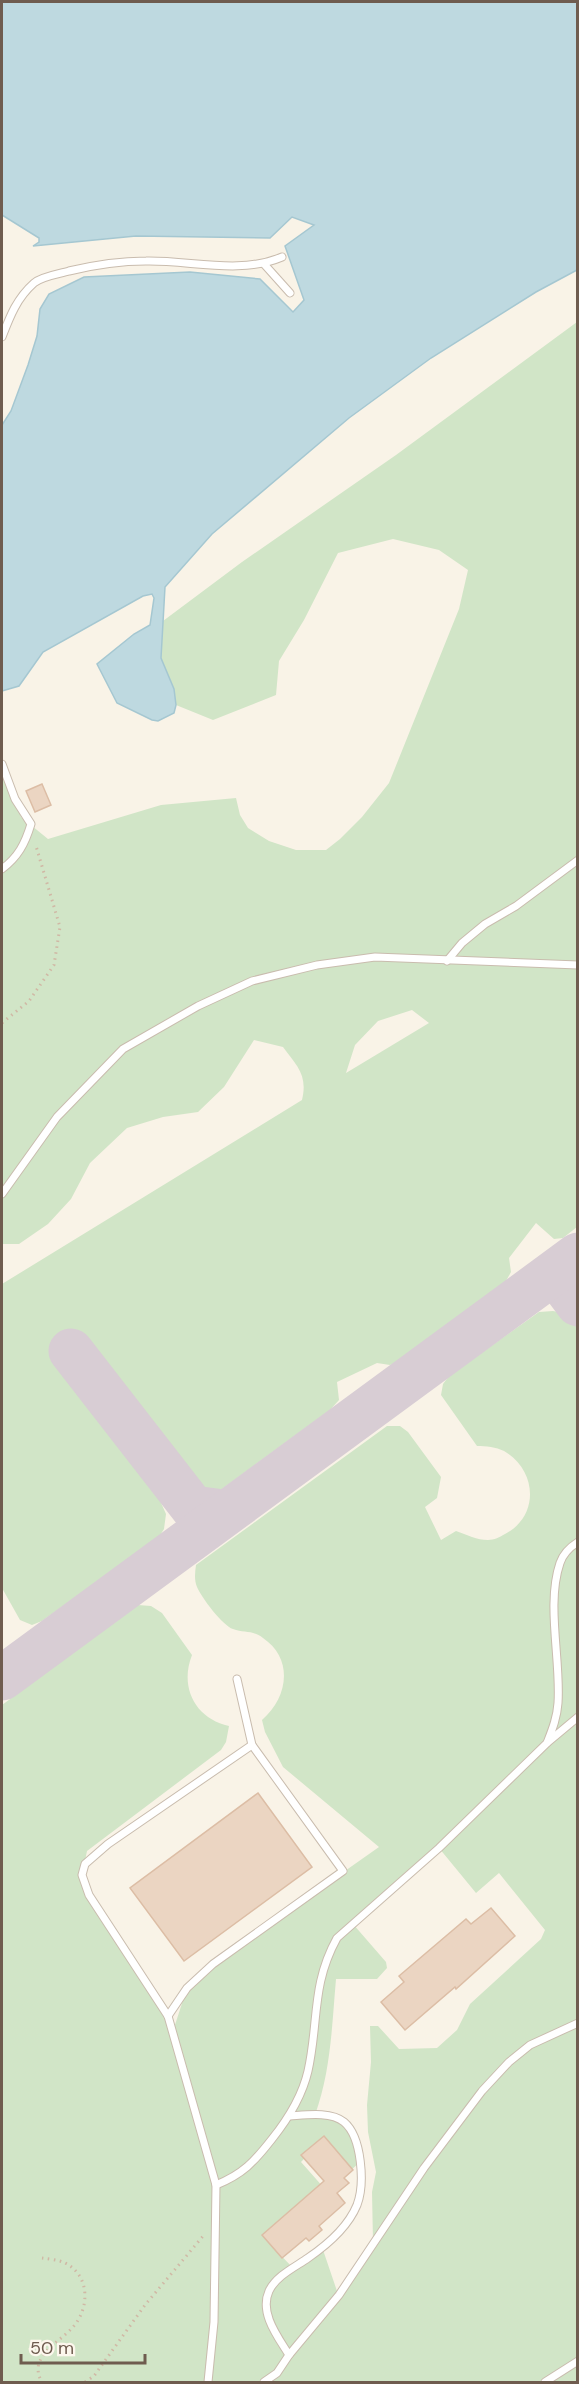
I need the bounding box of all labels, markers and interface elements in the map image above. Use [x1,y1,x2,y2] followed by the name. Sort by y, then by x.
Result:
[21,2327,146,2365] scale bar
[30,2336,74,2360] text: 50 m

